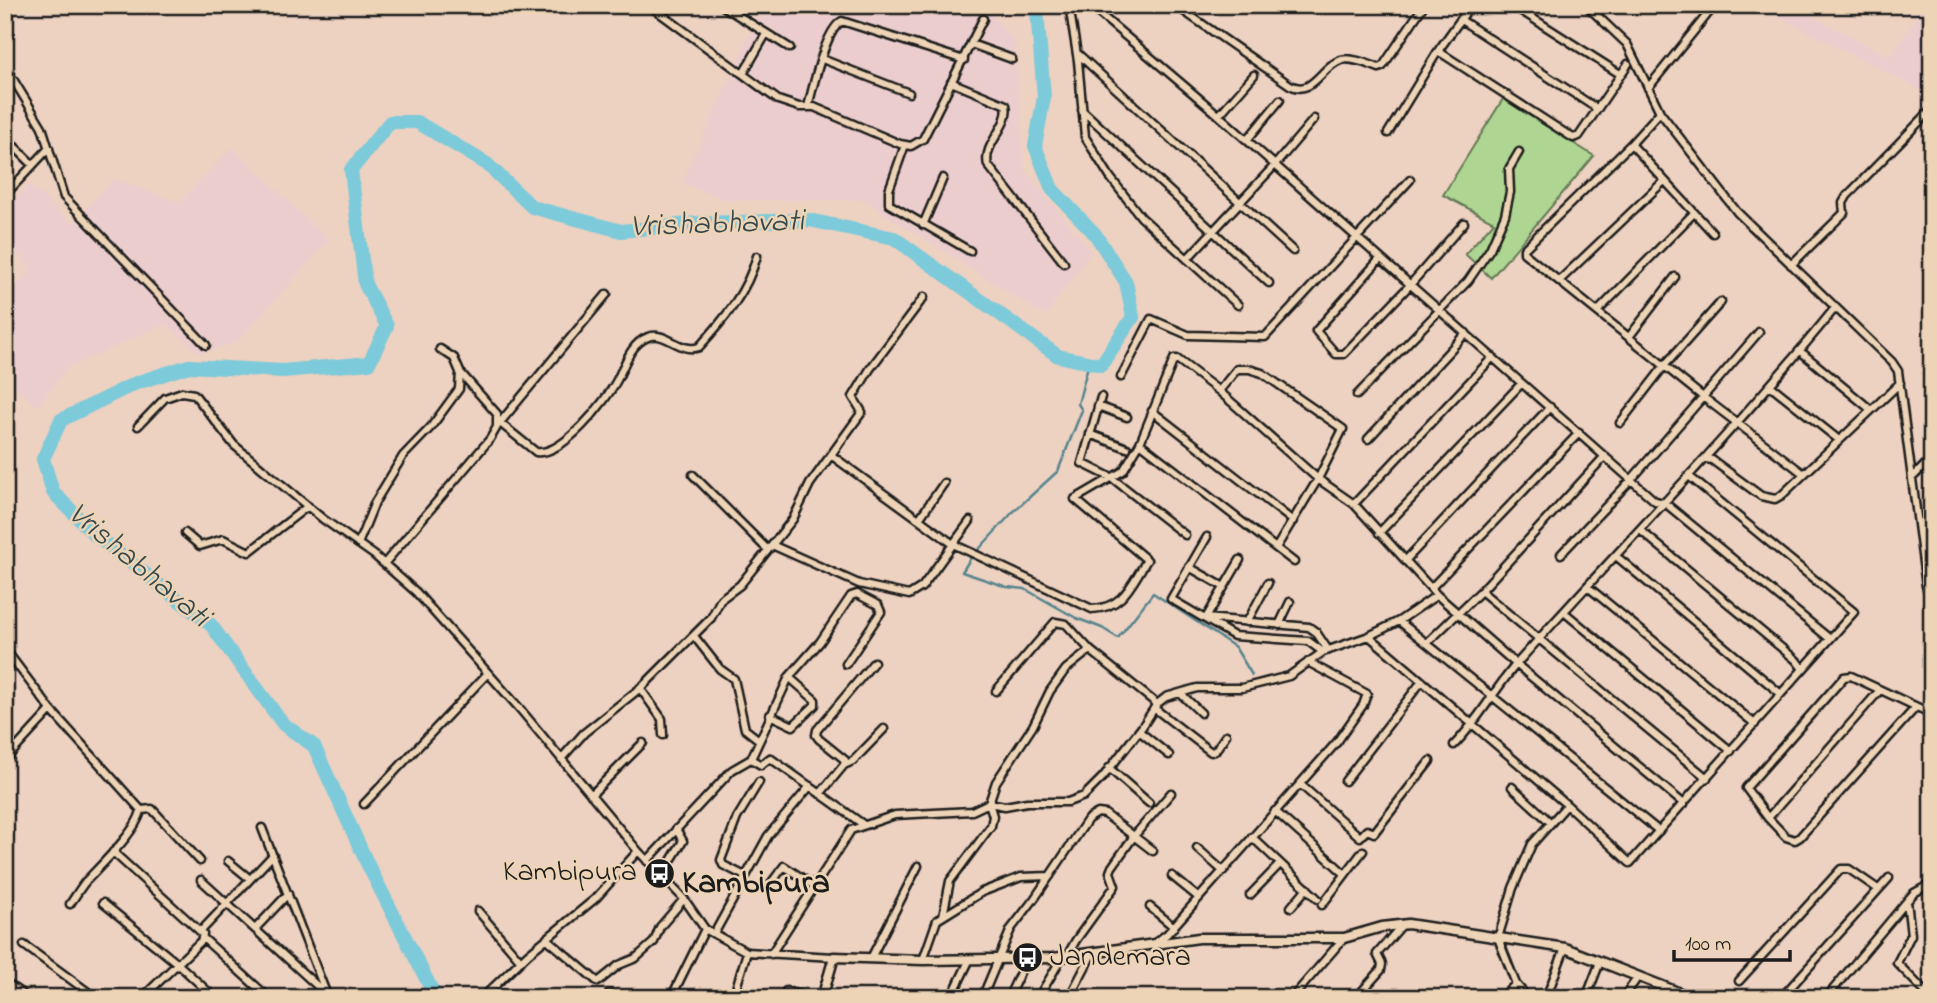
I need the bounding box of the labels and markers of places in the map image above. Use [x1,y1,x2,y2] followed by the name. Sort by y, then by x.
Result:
[503,851,637,895] place label: Kambipura
[643,856,677,890] bus stop icon: Kambipura
[1050,936,1191,980] place label: Jandemara
[1010,941,1044,975] bus stop icon: Jandemara

